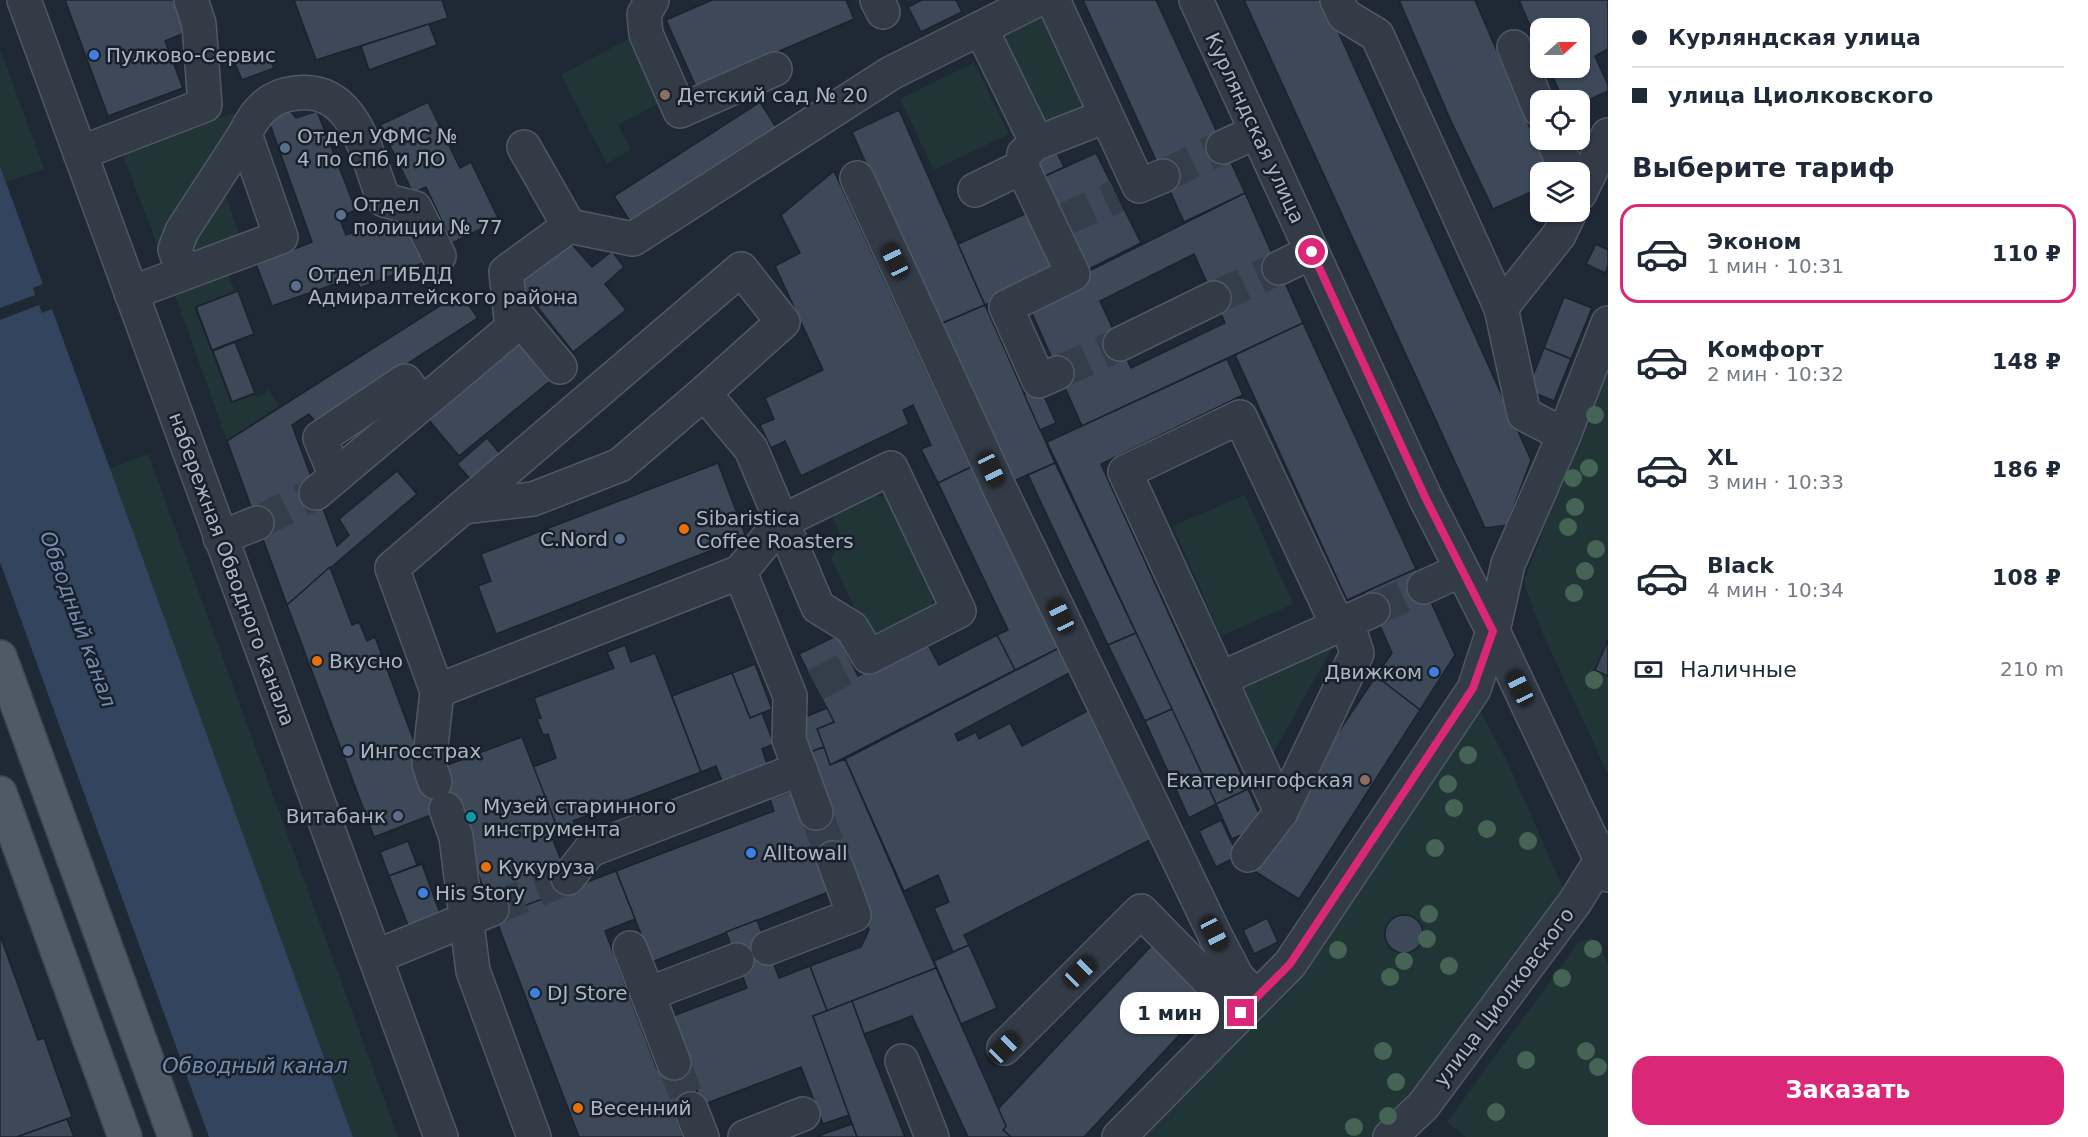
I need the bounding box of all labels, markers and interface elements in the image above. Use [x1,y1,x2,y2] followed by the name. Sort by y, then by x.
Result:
[1530,18,1590,78] north arrow
[1530,18,1590,222] map controls
[1668,25,1921,50] text: Курляндская улица
[1200,29,1310,227] street label: Курляндская улица
[106,43,276,67] place label: Пулково-Сервис
[87,48,101,62] marker: Пулково-Сервис
[677,83,868,107] place label: Детский сад № 20
[1668,83,1933,108] text: улица Циолковского
[658,88,672,102] marker: Детский сад № 20
[1530,90,1590,150] button: locate
[297,124,457,171] place label: Отдел УФМС № 4 по СПб и ЛО
[278,141,292,155] marker: Отдел УФМС № 4 по СПб и ЛО
[1632,152,1895,183] text: Выберите тариф
[1530,162,1590,222] button: layers
[353,192,503,239] place label: Отдел полиции № 77
[334,208,348,222] marker: Отдел полиции № 77
[1635,227,1689,281] icon: car
[1707,229,1802,254] text: Эконом
[1298,238,1325,265] route start
[879,241,911,281] car
[1992,241,2061,266] text: 110 ₽
[1707,254,1844,278] text: 1 мин · 10:31
[308,262,578,309] place label: Отдел ГИБДД Адмиралтейского района
[289,279,303,293] marker: Отдел ГИБДД Адмиралтейского района
[1635,335,1689,389] icon: car
[1707,337,1824,362] text: Комфорт
[1992,349,2061,374] text: 148 ₽
[1707,362,1844,386] text: 2 мин · 10:32
[164,409,300,729] street label: набережная Обводного канала
[1635,443,1689,497] icon: car
[1707,445,1738,470] text: XL
[975,449,1007,489] car
[1992,457,2061,482] text: 186 ₽
[1707,470,1844,494] text: 3 мин · 10:33
[696,506,854,553] place label: Sibaristica Coffee Roasters
[677,522,691,536] marker: Sibaristica Coffee Roasters
[540,527,608,551] place label: C.Nord
[35,528,121,710] water label: Обводный канал
[613,532,627,546] marker: C.Nord
[1635,551,1689,605] icon: car
[1707,553,1774,578] text: Black
[1992,565,2061,590] text: 108 ₽
[1707,578,1844,602] text: 4 мин · 10:34
[1045,596,1077,636] car
[329,649,403,673] place label: Вкусно
[1632,653,1665,686] icon: cash
[310,654,324,668] marker: Вкусно
[1680,657,1797,682] text: Наличные
[2000,657,2064,681] text: 210 m
[1324,660,1422,684] place label: Движком
[1427,665,1441,679] marker: Движком
[1504,668,1536,708] car
[360,739,481,763] place label: Ингосстрах
[341,744,355,758] marker: Ингосстрах
[1166,768,1353,792] place label: Екатерингофская
[1358,773,1372,787] marker: Екатерингофская
[483,794,676,841] place label: Музей старинного инструмента
[286,804,386,828] place label: Витабанк
[391,809,405,823] marker: Витабанк
[464,810,478,824] marker: Музей старинного инструмента
[763,841,848,865] place label: Alltowall
[744,846,758,860] marker: Alltowall
[498,855,595,879] place label: Кукуруза
[479,860,493,874] marker: Кукуруза
[435,881,525,905] place label: His Story
[416,886,430,900] marker: His Story
[1429,903,1579,1091] street label: улица Циолковского
[1198,913,1230,953] car
[1061,953,1099,991] car
[547,981,628,1005] place label: DJ Store
[528,986,542,1000] marker: DJ Store
[1121,992,1220,1034] callout: 1 мин
[1227,999,1254,1026] route end
[1137,1001,1202,1025] text: 1 мин
[985,1029,1023,1067] car
[162,1054,348,1078] water label: Обводный канал
[1632,1056,2064,1125] button: Заказать
[590,1096,691,1120] place label: Весенний
[571,1101,585,1115] marker: Весенний

